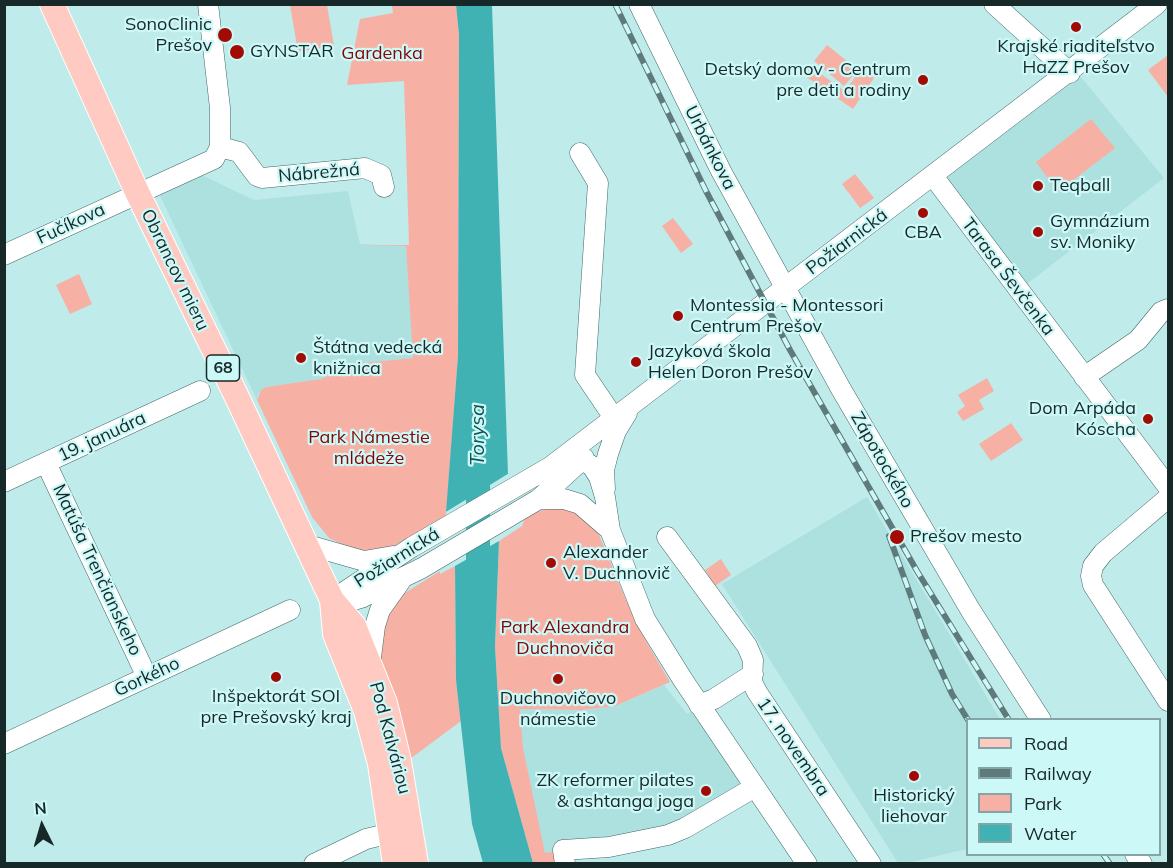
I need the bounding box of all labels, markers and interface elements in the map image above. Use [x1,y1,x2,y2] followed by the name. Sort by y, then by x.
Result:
[125,14,212,57] place label: SonoClinic Prešov
[1069,20,1083,34] marker: Krajské riaditeľstvo HaZZ Prešov
[216,26,234,44] marker: SonoClinic Prešov
[997,36,1155,78] place label: Krajské riaditeľstvo HaZZ Prešov
[250,41,334,63] place label: GYNSTAR
[228,43,246,61] marker: GYNSTAR
[341,43,423,65] park label: Gardenka
[705,59,911,101] place label: Detský domov - Centrum pre deti a rodiny
[916,73,930,87] marker: Detský domov - Centrum pre deti a rodiny
[680,102,740,194] street label: Urbánkova
[277,159,361,187] street label: Nábrežná
[1050,175,1110,197] place label: Teqball
[1031,179,1045,193] marker: Teqball
[33,199,109,249] street label: Fučíkova
[802,204,892,280] street label: Požiarnická
[136,206,214,334] street label: Obrancov mieru
[916,206,930,220] marker: CBA
[1050,211,1150,254] place label: Gymnázium sv. Moniky
[957,214,1059,340] street label: Tarasa Ševčenka
[904,222,942,244] place label: CBA
[1031,225,1045,239] marker: Gymnázium sv. Moniky
[690,295,884,338] place label: Montessia - Montessori Centrum Prešov
[671,309,685,323] marker: Montessia - Montessori Centrum Prešov
[313,337,442,380] place label: Štátna vedecká knižnica
[648,341,813,384] place label: Jazyková škola Helen Doron Prešov
[294,351,308,365] marker: Štátna vedecká knižnica
[206,355,240,381] road number: 68
[629,355,643,369] marker: Jazyková škola Helen Doron Prešov
[1029,398,1136,440] place label: Dom Arpáda Kóscha
[466,404,490,466] water label: Torysa
[55,407,149,467] street label: 19. januára
[846,408,918,512] street label: Zápotockého
[1141,412,1155,426] marker: Dom Arpáda Kóscha
[308,427,430,470] park label: Park Námestie mládeže
[48,481,146,659] street label: Matúša Trenčianskeho
[350,523,444,593] street label: Požiarnická
[910,526,1022,548] place label: Prešov mesto
[888,528,906,546] marker: Prešov mesto
[563,542,670,584] place label: Alexander V. Duchnovič
[544,556,558,570] marker: Alexander V. Duchnovič
[501,617,629,660] park label: Park Alexandra Duchnoviča
[111,652,183,702] street label: Gorkého
[269,670,283,684] marker: Inšpektorát SOI pre Prešovský kraj
[551,672,565,686] marker: Duchnovičovo námestie
[365,679,415,797] street label: Pod Kalváriou
[201,686,351,728] place label: Inšpektorát SOI pre Prešovský kraj
[500,688,616,730] place label: Duchnovičovo námestie
[752,694,834,800] street label: 17. novembra
[966,718,1161,856] legend
[1024,732,1068,755] text: Road
[1024,762,1092,785] text: Railway
[907,769,921,783] marker: Historický liehovar
[536,770,694,812] place label: ZK reformer pilates & ashtanga joga
[699,784,713,798] marker: ZK reformer pilates & ashtanga joga
[873,785,955,828] place label: Historický liehovar
[1024,792,1062,815] text: Park
[12,796,72,856] north arrow
[34,798,47,819] text: N
[1024,822,1076,845] text: Water

